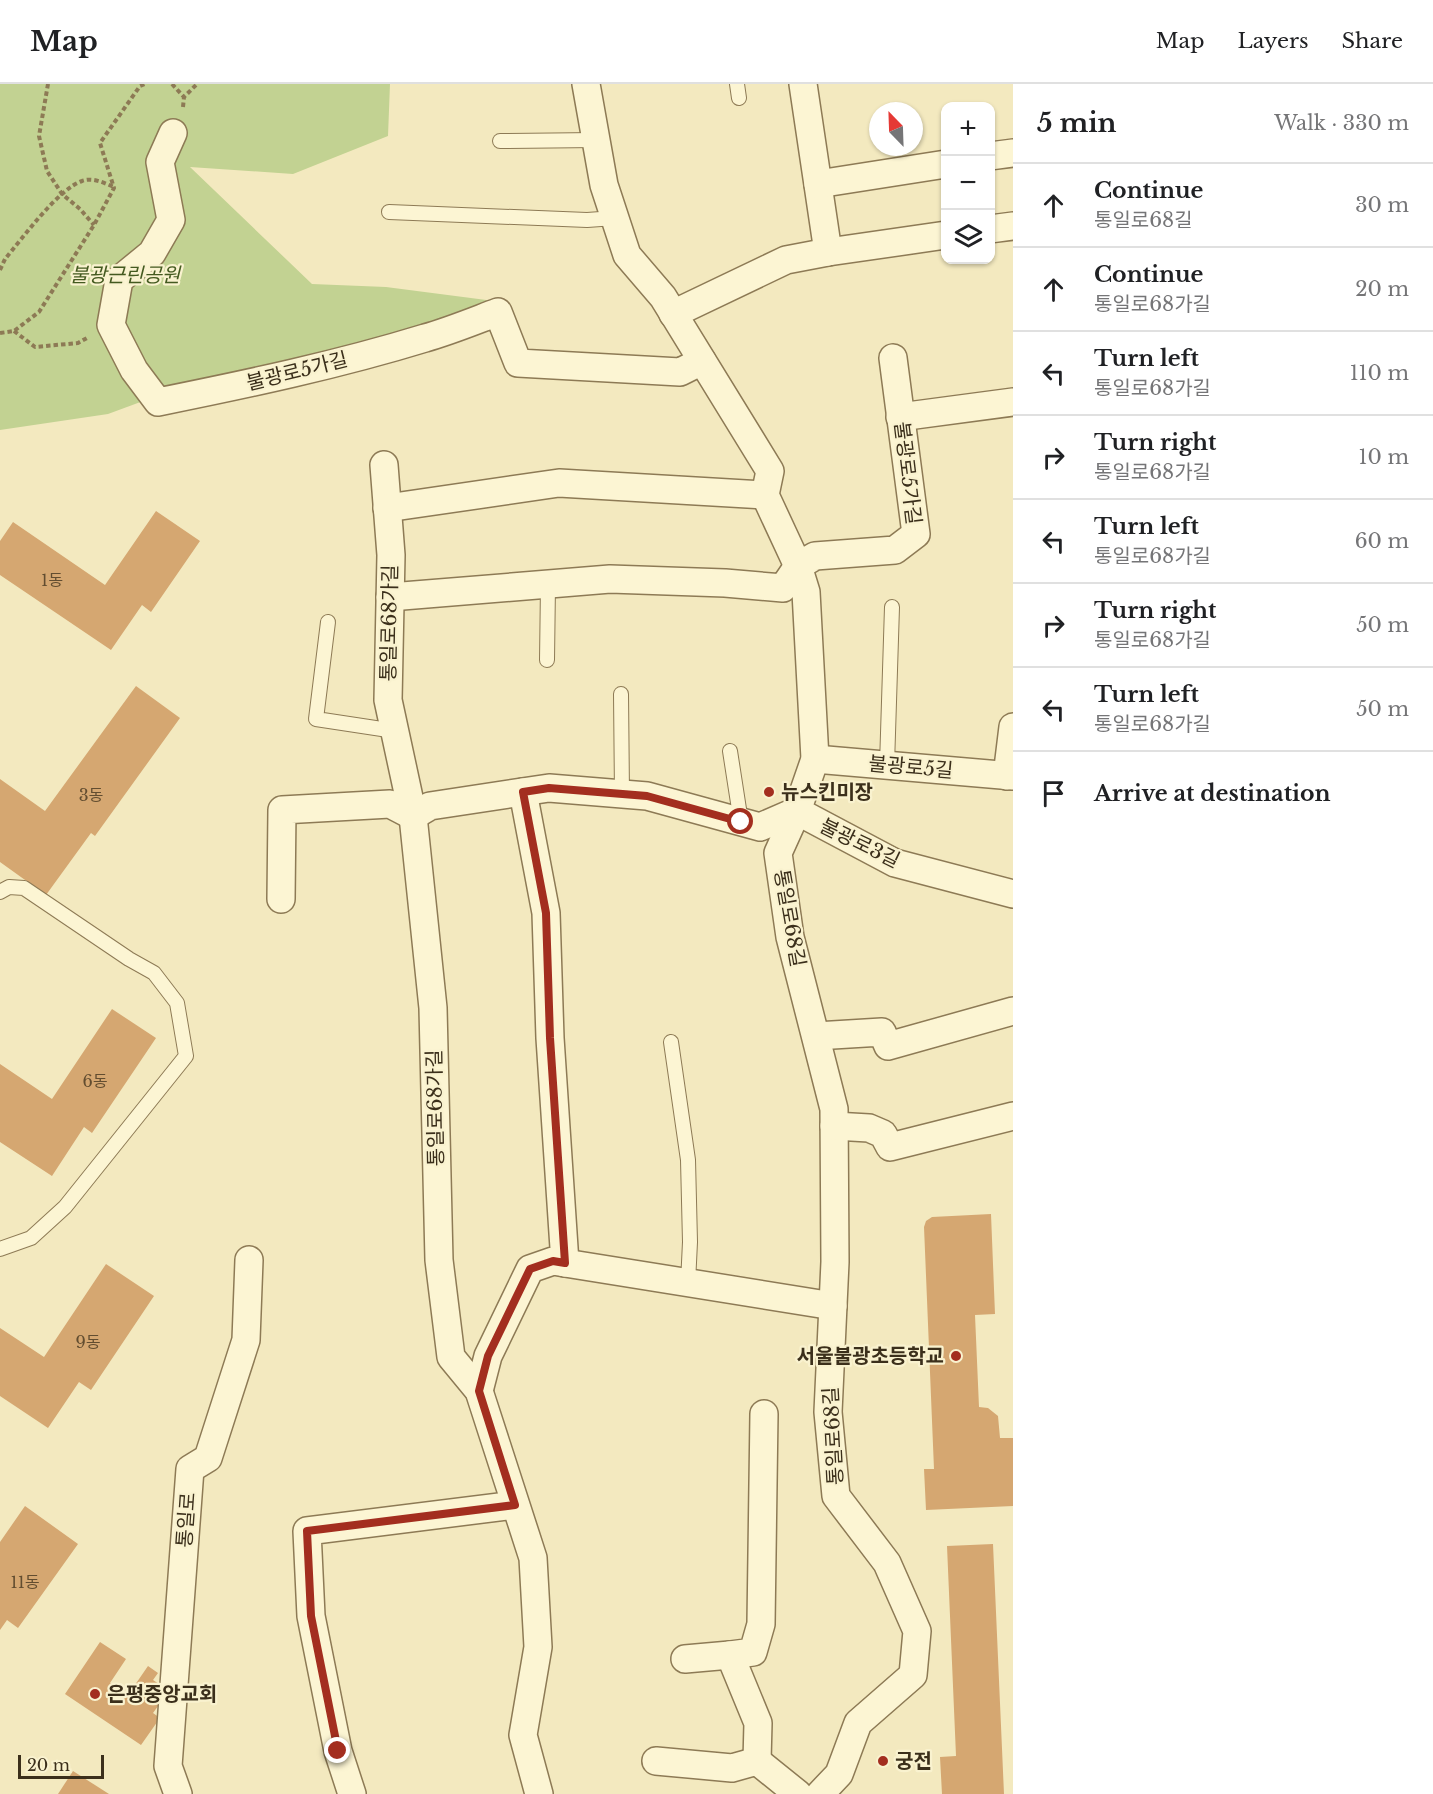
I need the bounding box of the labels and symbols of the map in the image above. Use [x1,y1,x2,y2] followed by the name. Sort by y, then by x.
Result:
[869,102,923,156] north arrow
[70,263,182,287] park label: 불광근린공원
[244,347,350,395] street label: 불광로5가길
[890,420,926,526] street label: 불광로5가길
[376,564,402,682] street label: 통일로68가길
[41,570,63,590] house number: 1동
[868,751,954,783] street label: 불광로5길
[781,780,873,804] place label: 뉴스킨미장
[79,785,104,805] house number: 3동
[762,785,776,799] marker: 뉴스킨미장
[727,808,753,834] route start
[816,813,904,873] street label: 불광로3길
[770,867,810,969] street label: 통일로68길
[422,1049,448,1167] street label: 통일로68가길
[82,1071,108,1091] house number: 6동
[75,1332,101,1352] house number: 9동
[797,1344,944,1368] place label: 서울불광초등학교
[949,1349,963,1363] marker: 서울불광초등학교
[818,1386,848,1486] street label: 통일로68길
[172,1492,200,1548] street label: 통일로
[11,1572,40,1592] house number: 11동
[107,1682,217,1706] place label: 은평중앙교회
[88,1687,102,1701] marker: 은평중앙교회
[324,1737,350,1763] route end
[895,1749,932,1773] place label: 궁전
[18,1752,104,1780] scale bar
[876,1754,890,1768] marker: 궁전

